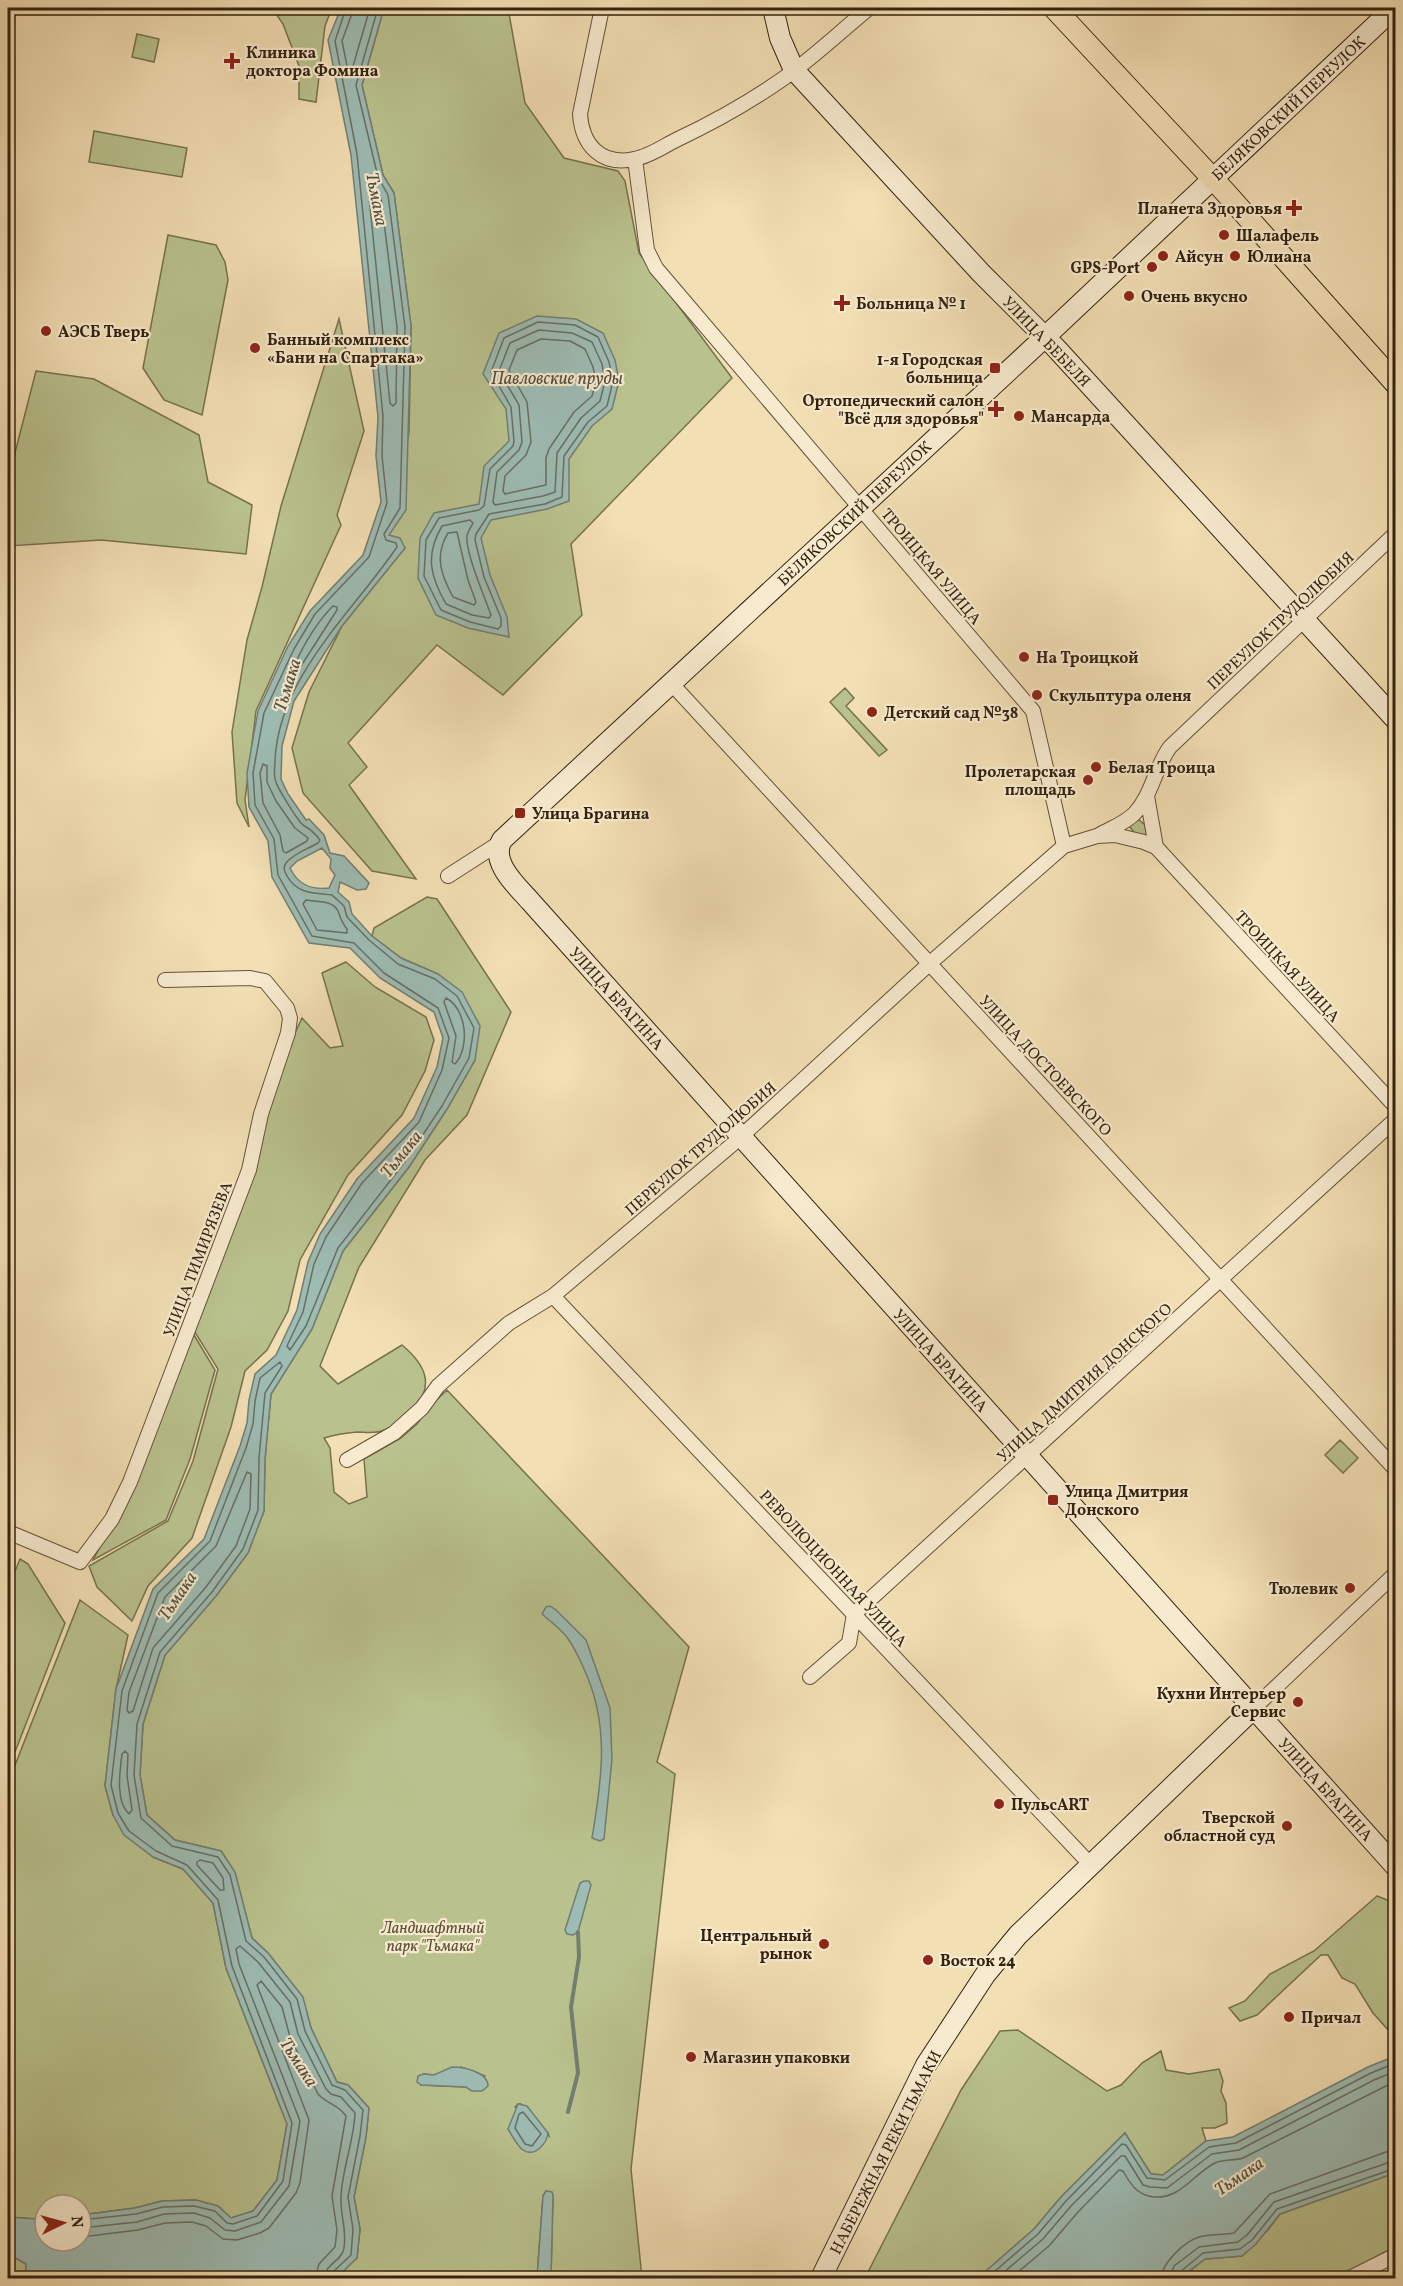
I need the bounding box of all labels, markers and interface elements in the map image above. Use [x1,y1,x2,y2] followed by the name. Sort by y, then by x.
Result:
[1207,32,1371,187] street label: БЕЛЯКОВСКИЙ ПЕРЕУЛОК
[246,43,379,83] place label: Клиника доктора Фомина
[223,52,241,70] marker: Клиника доктора Фомина
[358,170,393,228] water label: Тьмака
[1138,199,1282,221] place label: Планета Здоровья
[1287,201,1301,215] marker: Планета Здоровья
[1236,226,1319,248] place label: Шалафель
[1217,228,1231,242] marker: Шалафель
[1175,247,1223,269] place label: Айсун
[1247,247,1312,269] place label: Юлиана
[1156,249,1170,263] marker: Айсун
[1228,249,1242,263] marker: Юлиана
[1071,258,1140,280] place label: GPS-Port
[1145,260,1159,274] marker: GPS-Port
[1141,287,1248,309] place label: Очень вкусно
[1122,289,1136,303] marker: Очень вкусно
[996,292,1095,393] street label: УЛИЦА БЕБЕЛЯ
[833,294,851,312] marker: Больница № 1
[856,294,966,316] place label: Больница № 1
[58,322,149,344] place label: АЭСБ Тверь
[39,324,53,338] marker: АЭСБ Тверь
[267,330,424,370] place label: Банный комплекс «Бани на Спартака»
[248,341,262,355] marker: Банный комплекс «Бани на Спартака»
[877,350,983,390] place label: 1-я Городская больница
[988,361,1002,375] marker: 1-я Городская больница
[491,367,623,392] water label: Павловские пруды
[802,391,984,431] place label: Ортопедический салон "Всё для здоровья"
[989,402,1003,416] marker: Ортопедический салон "Всё для здоровья"
[1031,407,1111,429] place label: Мансарда
[1012,409,1026,423] marker: Мансарда
[773,437,937,592] street label: БЕЛЯКОВСКИЙ ПЕРЕУЛОК
[875,504,986,630] street label: ТРОИЦКАЯ УЛИЦА
[1203,547,1360,696] street label: ПЕРЕУЛОК ТРУДОЛЮБИЯ
[1036,648,1139,670] place label: На Троицкой
[1017,650,1031,664] marker: На Троицкой
[269,656,308,715] water label: Тьмака
[1049,686,1191,708] place label: Скульптура оленя
[1030,688,1044,702] marker: Скульптура оленя
[884,703,1019,725] place label: Детский сад №38
[865,705,879,719] marker: Детский сад №38
[1108,758,1216,780] place label: Белая Троица
[1089,760,1103,774] marker: Белая Троица
[965,762,1076,802] place label: Пролетарская площадь
[1081,773,1095,787] marker: Пролетарская площадь
[532,804,650,826] place label: Улица Брагина
[513,806,527,820] marker: Улица Брагина
[1229,907,1344,1028] street label: ТРОИЦКАЯ УЛИЦА
[563,943,668,1056] street label: УЛИЦА БРАГИНА
[973,991,1116,1142] street label: УЛИЦА ДОСТОЕВСКОГО
[621,1078,782,1221] street label: ПЕРЕУЛОК ТРУДОЛЮБИЯ
[375,1126,429,1184] water label: Тьмака
[159,1179,239,1341] street label: УЛИЦА ТИМИРЯЗЕВА
[993,1299,1178,1468] street label: УЛИЦА ДМИТРИЯ ДОНСКОГО
[887,1305,992,1418] street label: УЛИЦА БРАГИНА
[1065,1482,1188,1522] place label: Улица Дмитрия Донского
[754,1486,911,1653] street label: РЕВОЛЮЦИОННАЯ УЛИЦА
[1046,1493,1060,1507] marker: Улица Дмитрия Донского
[153,1567,204,1626] water label: Тьмака
[1269,1579,1338,1601] place label: Тюлевик
[1343,1581,1357,1595] marker: Тюлевик
[1156,1684,1287,1724] place label: Кухни Интерьер Сервис
[1291,1695,1305,1709] marker: Кухни Интерьер Сервис
[1272,1734,1377,1847] street label: УЛИЦА БРАГИНА
[1011,1795,1090,1817] place label: ПульсART
[992,1797,1006,1811] marker: ПульсART
[1164,1808,1275,1848] place label: Тверской областной суд
[1280,1819,1294,1833] marker: Тверской областной суд
[381,1918,484,1958] park label: Ландшафтный парк "Тьмака"
[700,1926,812,1966] place label: Центральный рынок
[817,1937,831,1951] marker: Центральный рынок
[940,1951,1016,1973] place label: Восток 24
[921,1953,935,1967] marker: Восток 24
[1301,2008,1361,2030] place label: Причал
[1282,2010,1296,2024] marker: Причал
[272,2033,323,2092] water label: Тьмака
[826,2047,948,2259] street label: НАБЕРЕЖНАЯ РЕКИ ТЬМАКИ
[703,2048,850,2070] place label: Магазин упаковки
[684,2050,698,2064] marker: Магазин упаковки
[1210,2152,1269,2203] water label: Тьмака
[33,2193,93,2253] north arrow
[64,2215,87,2229] text: N

